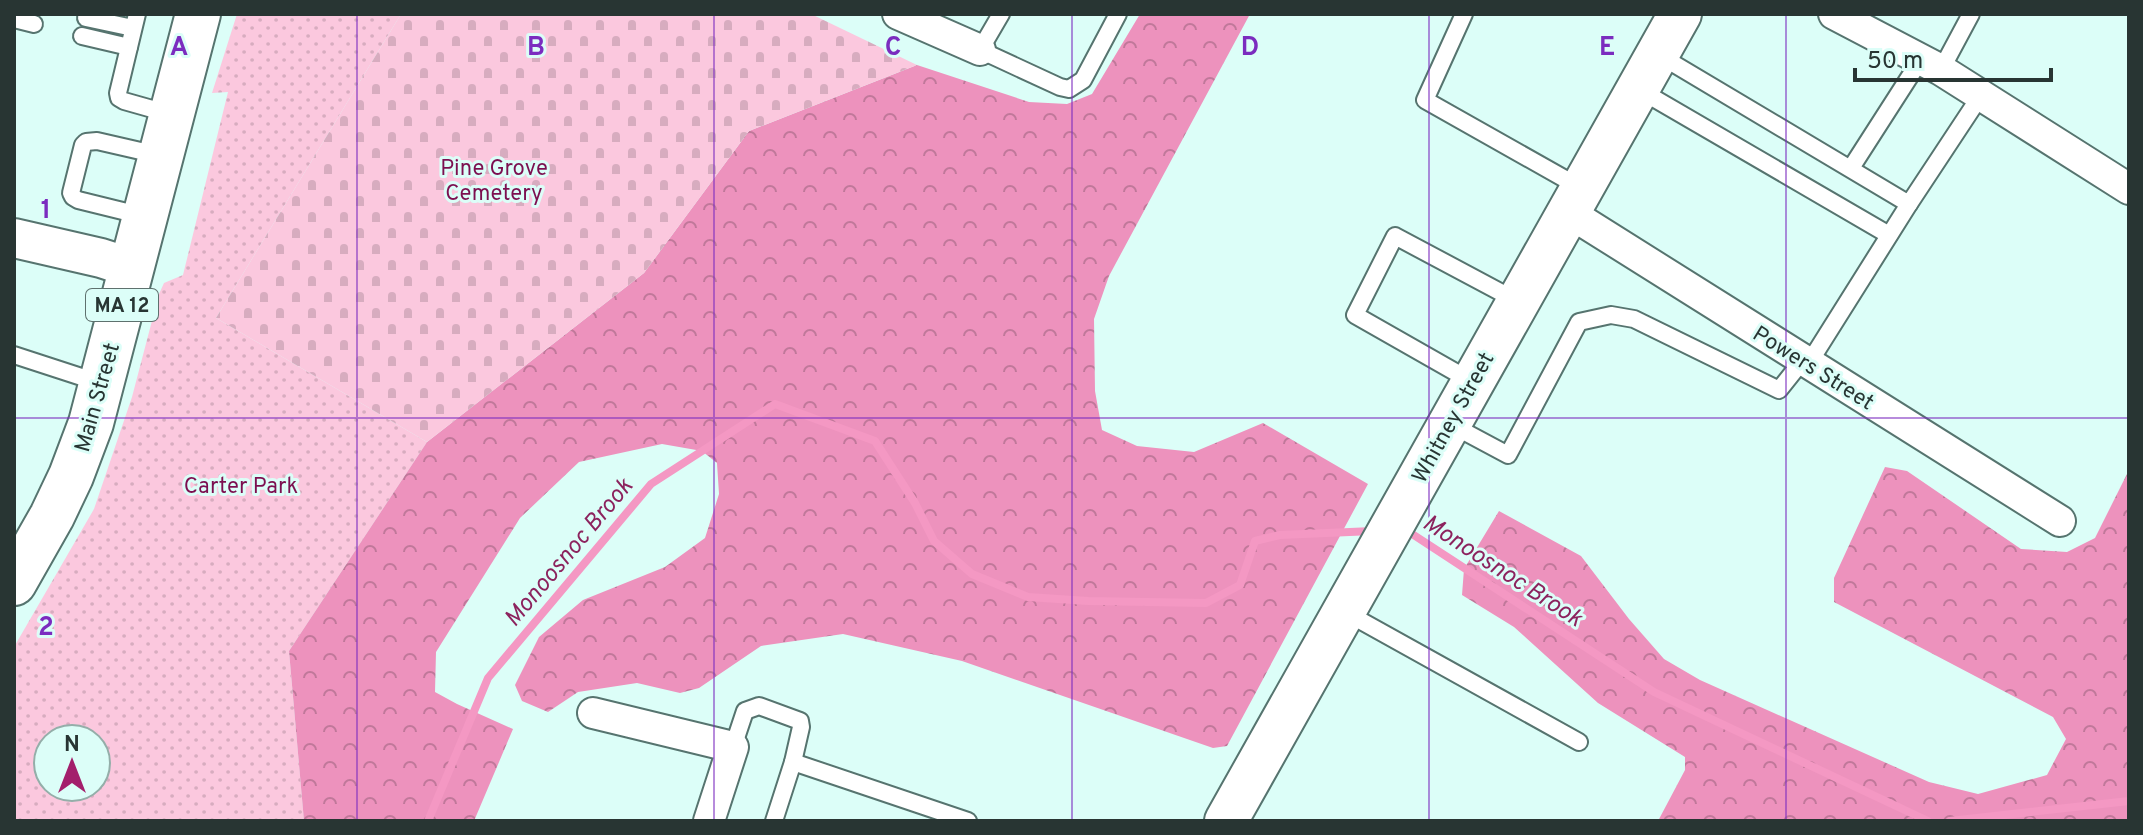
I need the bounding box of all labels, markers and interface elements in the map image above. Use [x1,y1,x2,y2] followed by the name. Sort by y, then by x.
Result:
[170,32,188,65] text: A
[527,32,545,65] text: B
[885,32,901,65] text: C
[1241,32,1259,65] text: D
[1599,32,1615,65] text: E
[1855,32,2051,82] scale bar
[1867,47,1923,77] text: 50 m
[440,156,548,208] park label: Pine Grove Cemetery
[41,195,51,228] text: 1
[86,289,158,321] road number: MA 12
[1747,321,1878,417] street label: Powers Street
[70,340,127,455] street label: Main Street
[1407,348,1501,488] street label: Whitney Street
[499,472,641,634] water label: Monoosnoc Brook
[184,474,298,501] park label: Carter Park
[1416,509,1588,635] water label: Monoosnoc Brook
[38,612,54,645] text: 2
[32,723,112,803] north arrow
[64,732,80,759] text: N

